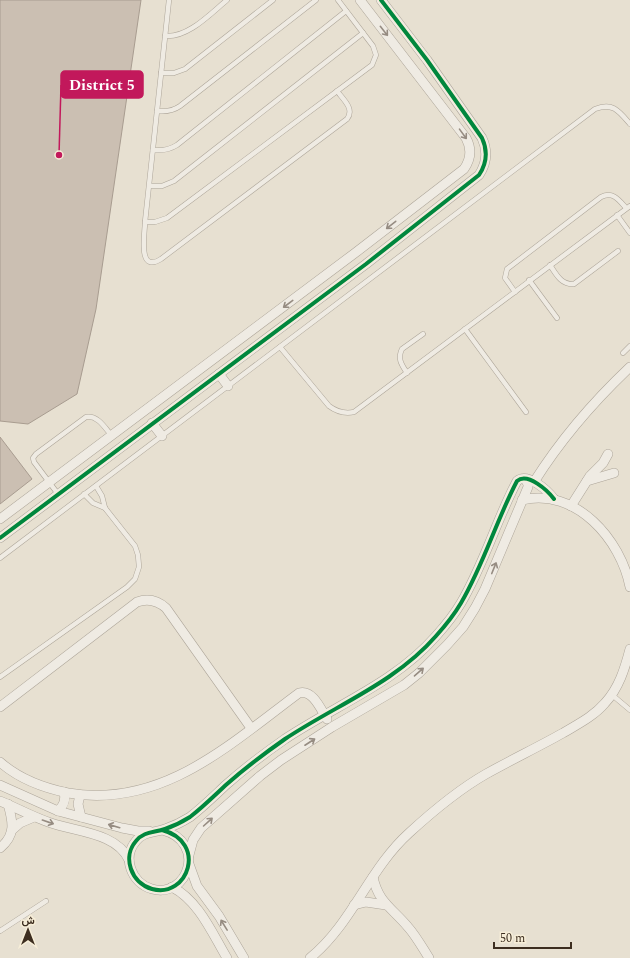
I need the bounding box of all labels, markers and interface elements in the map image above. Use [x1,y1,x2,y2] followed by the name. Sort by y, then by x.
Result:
[380,25,388,36] one-way arrow
[61,71,143,98] callout: District 5
[69,74,135,97] text: District 5
[459,128,467,139] one-way arrow
[386,221,397,229] one-way arrow
[282,300,293,308] one-way arrow
[491,562,498,574] one-way arrow
[414,668,425,677] one-way arrow
[304,737,316,745] one-way arrow
[203,817,213,826] one-way arrow
[42,819,55,826] one-way arrow
[108,822,121,829] one-way arrow
[8,910,48,950] north arrow
[21,912,35,929] text: ش
[220,920,228,931] one-way arrow
[494,924,571,950] scale bar
[500,929,525,948] text: 50 m

